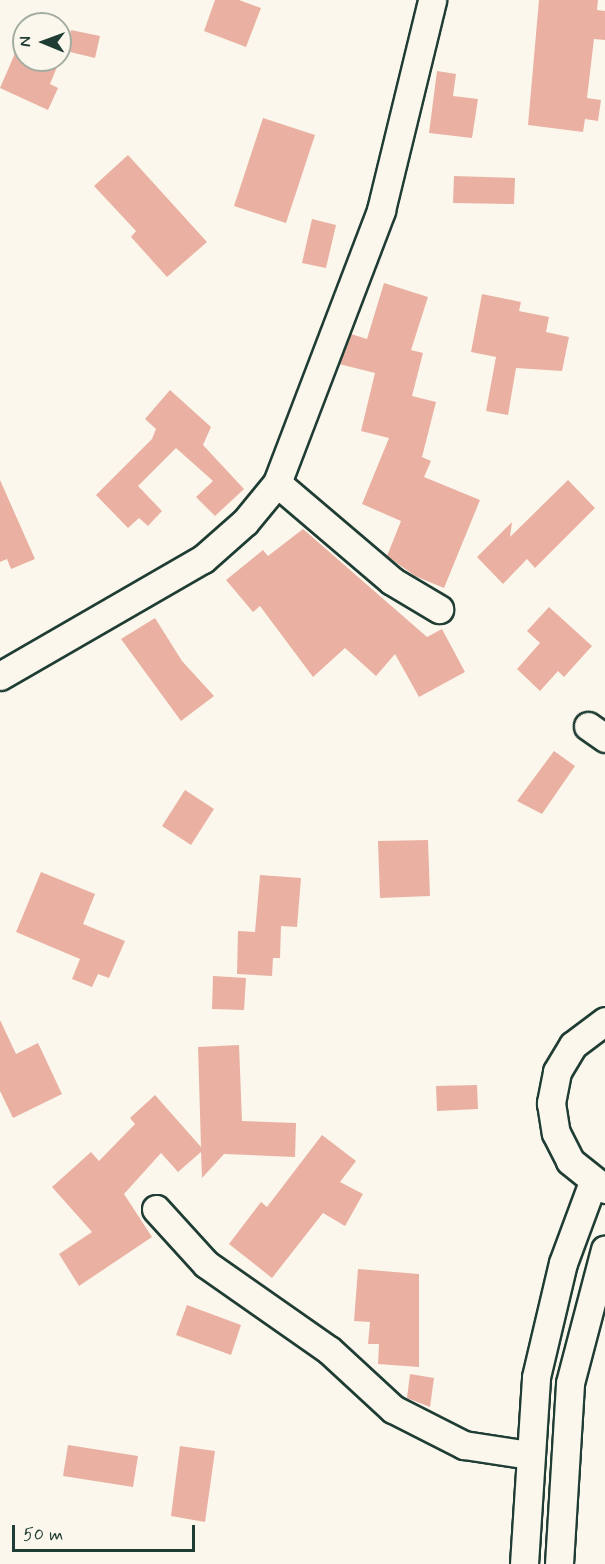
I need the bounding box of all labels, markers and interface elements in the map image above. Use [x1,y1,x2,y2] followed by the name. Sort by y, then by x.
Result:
[12,12,72,72] north arrow
[15,36,36,47] text: N
[15,1513,198,1551] scale bar
[23,1523,63,1547] text: 50 m

